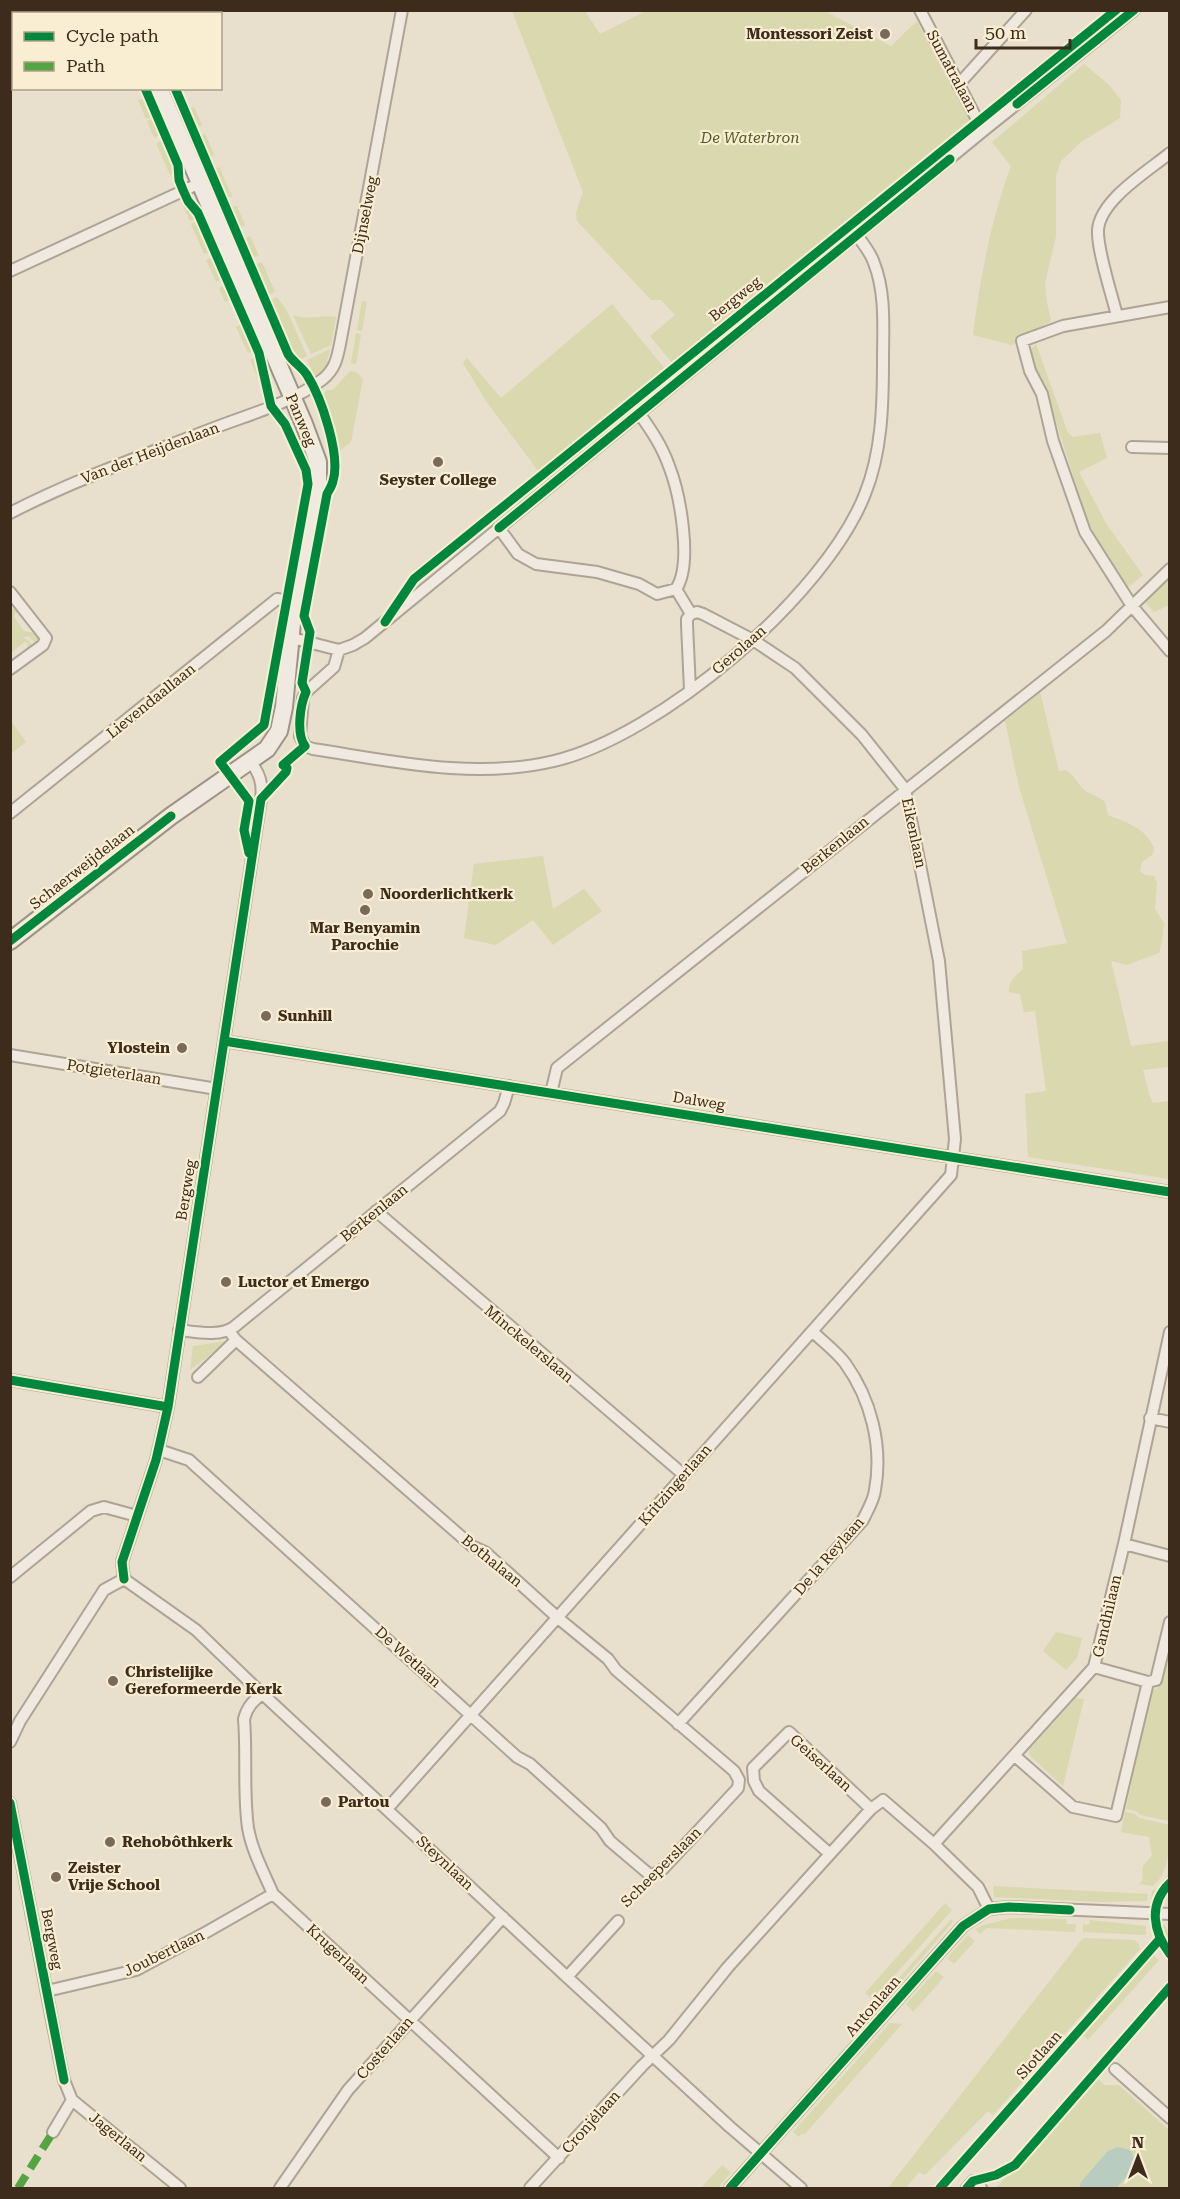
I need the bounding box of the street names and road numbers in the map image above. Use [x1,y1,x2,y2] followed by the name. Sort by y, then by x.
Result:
[923,27,981,115] street label: Sumatralaan
[349,174,381,256] street label: Dijnselweg
[705,272,765,325] street label: Bergweg
[282,391,320,450] street label: Panweg
[78,418,222,488] street label: Van der Heijdenlaan
[708,621,770,678] street label: Gerolaan
[103,659,199,742] street label: Lievendaallaan
[898,796,930,870] street label: Eikenlaan
[798,812,873,878] street label: Berkenlaan
[26,820,138,914] street label: Schaerweijdelaan
[65,1056,163,1088] street label: Potgieterlaan
[671,1088,727,1114] street label: Dalweg
[172,1158,200,1222] street label: Bergweg
[337,1180,412,1246] street label: Berkenlaan
[481,1301,577,1387] street label: Minckelerslaan
[635,1440,715,1529] street label: Kritzingerlaan
[790,1513,868,1599] street label: De la Reylaan
[458,1531,526,1591] street label: Bothalaan
[1089,1573,1125,1659] street label: Gandhilaan
[371,1623,445,1692] street label: De Wetlaan
[786,1731,856,1796] street label: Geiserlaan
[617,1823,705,1911] street label: Scheeperslaan
[413,1832,478,1894] street label: Steynlaan
[37,1907,67,1971] street label: Bergweg
[303,1920,373,1988] street label: Krugerlaan
[121,1926,207,1980] street label: Joubertlaan
[842,1972,905,2040] street label: Antonlaan
[353,2013,417,2083] street label: Costerlaan
[1012,2027,1066,2083] street label: Slotlaan
[558,2086,624,2157] street label: Cronjélaan
[85,2108,151,2166] street label: Jagerlaan

